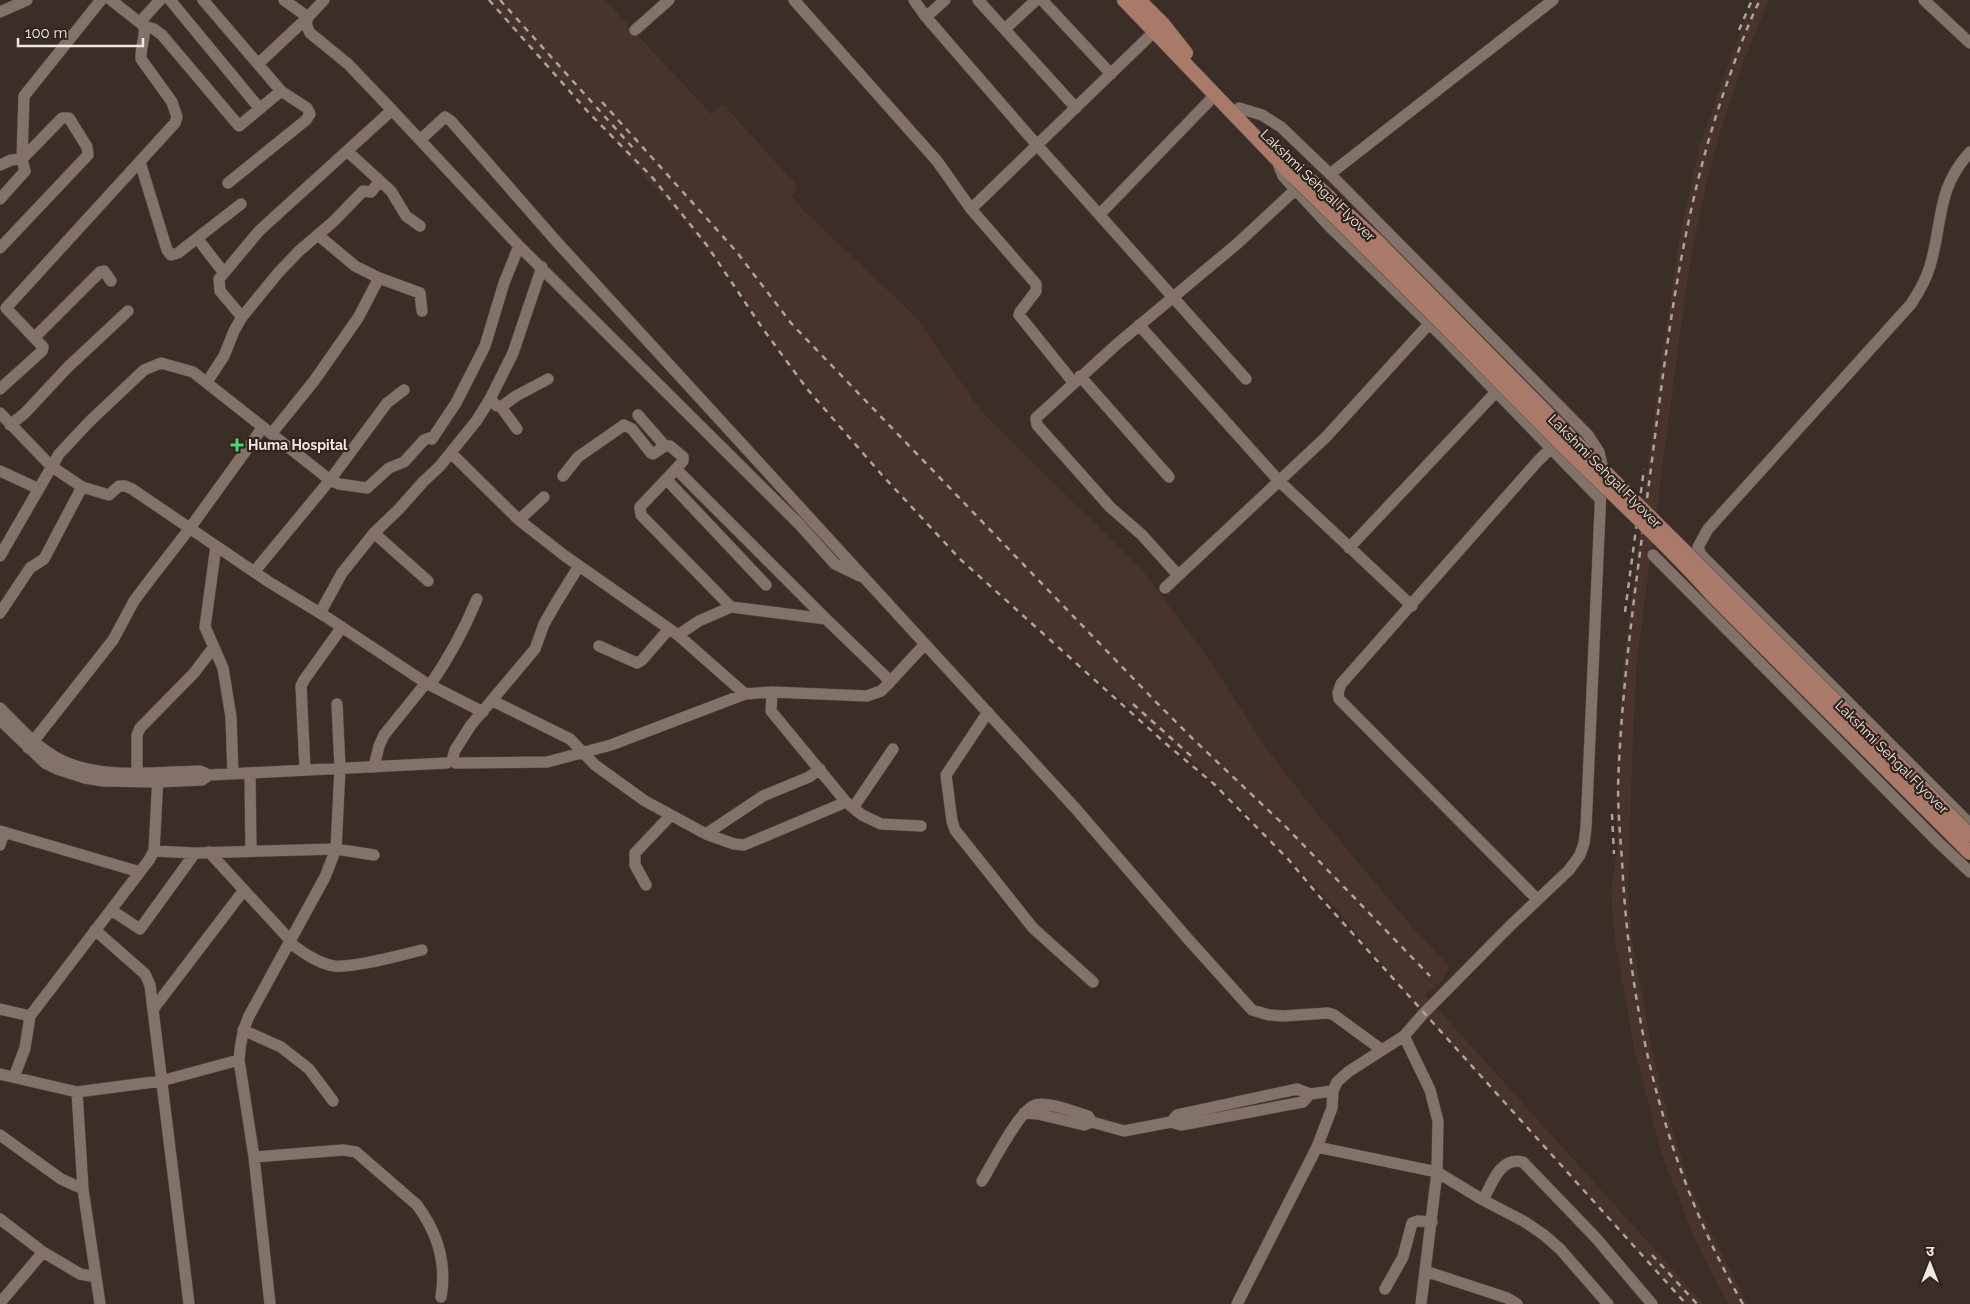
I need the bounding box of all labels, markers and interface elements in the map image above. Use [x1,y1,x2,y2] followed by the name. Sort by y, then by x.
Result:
[18,15,142,47] scale bar
[25,24,67,42] text: 100 m
[1257,126,1379,244] street label: Lakshmi Sehgal Flyover
[1545,411,1665,531] street label: Lakshmi Sehgal Flyover
[248,437,348,453] place label: Huma Hospital
[230,438,244,452] marker: Huma Hospital
[1832,697,1952,817] street label: Lakshmi Sehgal Flyover
[1905,1239,1955,1289] north arrow
[1926,1243,1935,1259] text: उ

